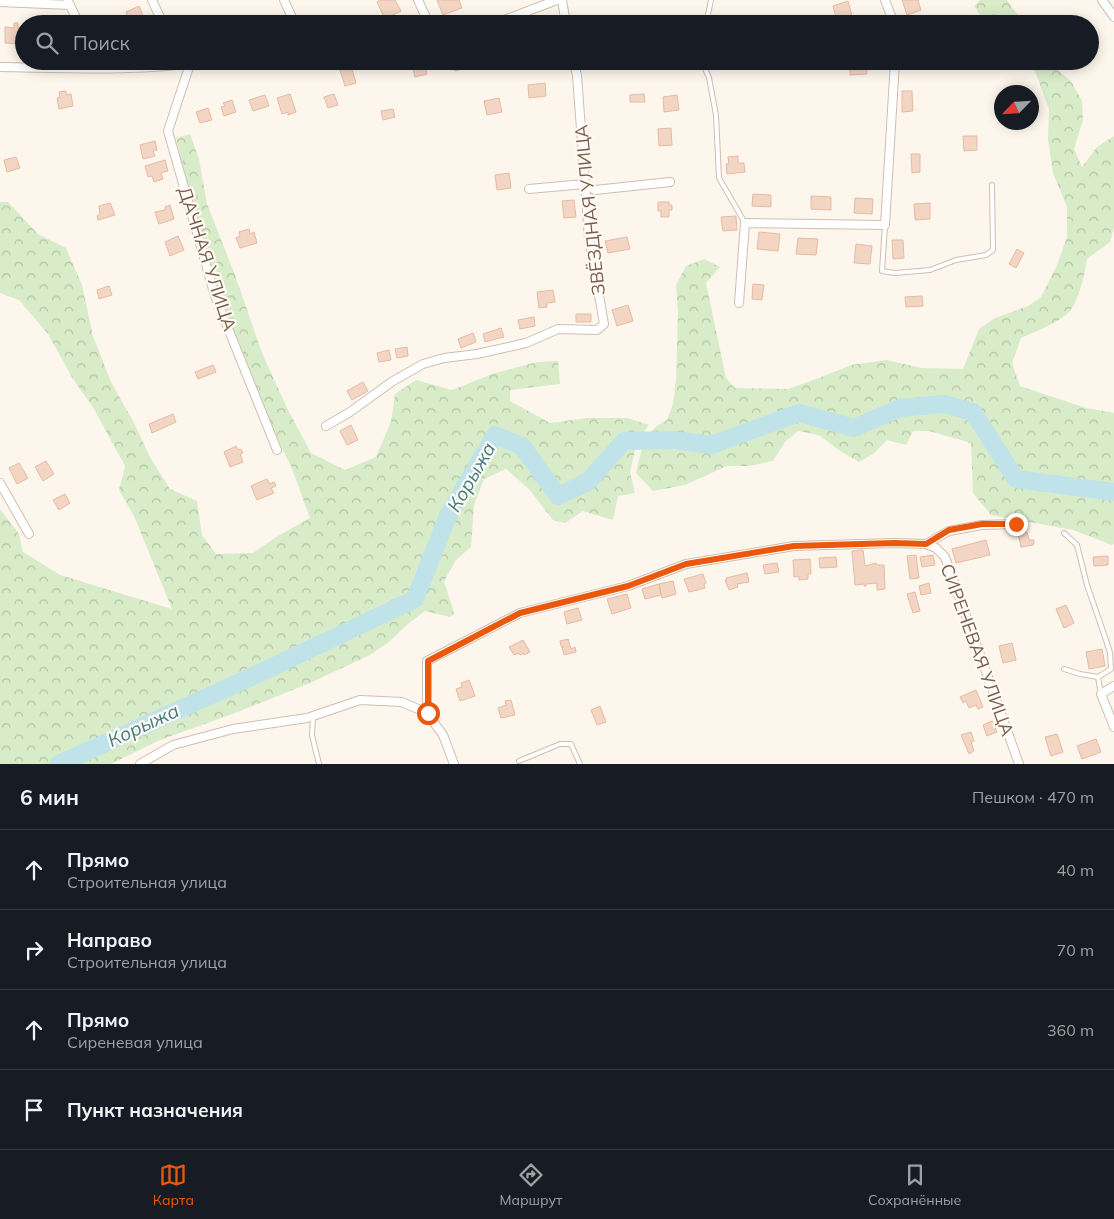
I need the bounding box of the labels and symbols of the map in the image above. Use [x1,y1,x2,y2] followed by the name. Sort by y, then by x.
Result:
[994,85,1039,130] north arrow
[569,123,610,297] street label: ЗВЁЗДНАЯ УЛИЦА
[173,184,242,334] street label: ДАЧНАЯ УЛИЦА
[442,438,500,516] water label: Корыжа
[1005,513,1028,536] route end
[936,561,1019,739] street label: СИРЕНЕВАЯ УЛИЦА
[103,698,183,752] water label: Корыжа
[417,702,440,725] route start

